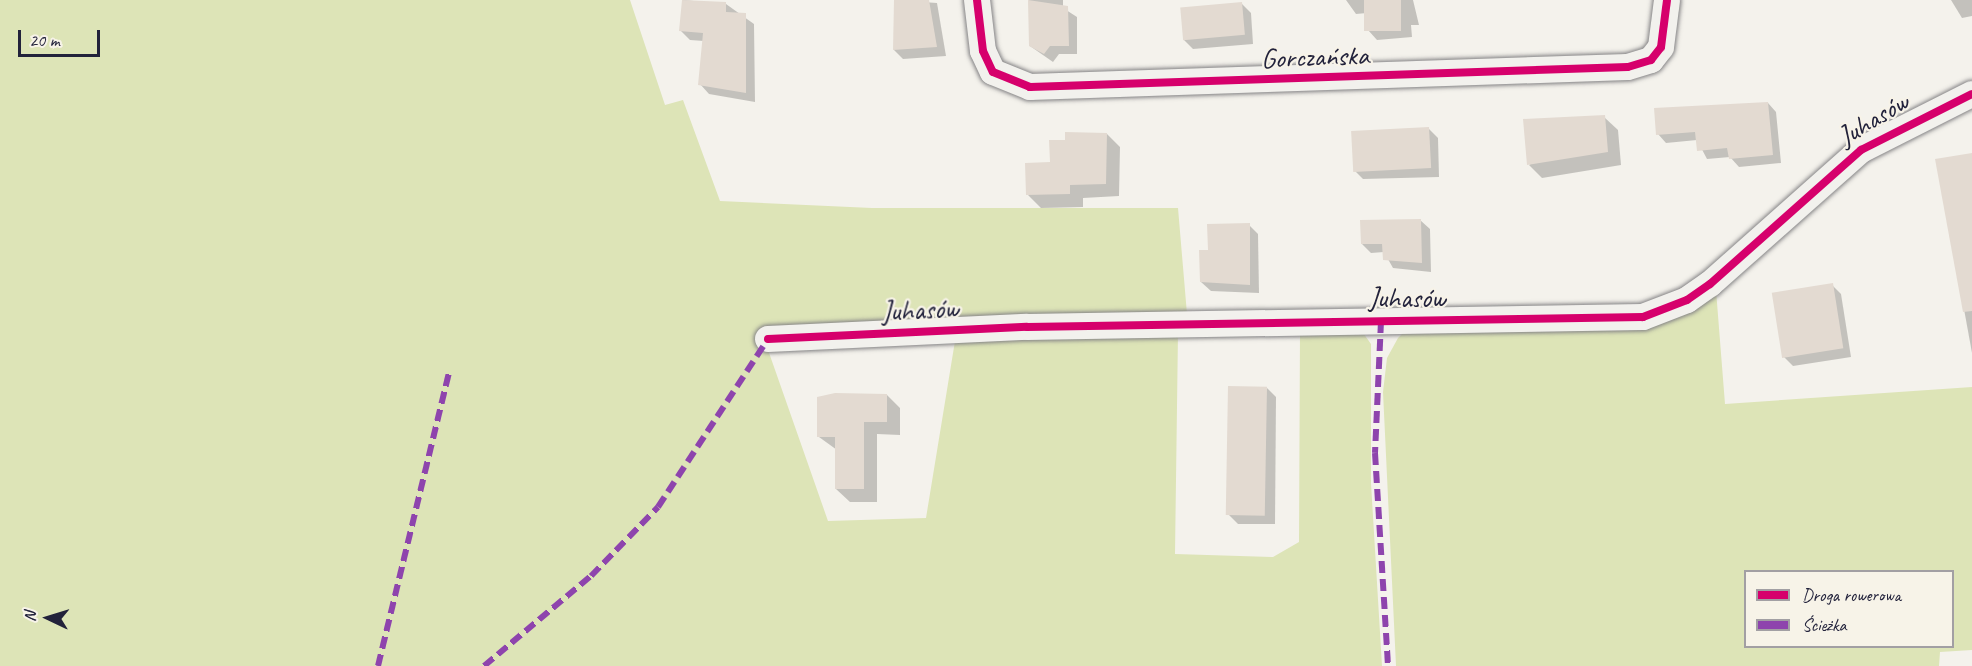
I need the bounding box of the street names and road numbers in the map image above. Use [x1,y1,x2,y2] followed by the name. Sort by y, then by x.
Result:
[1260,38,1370,76] street label: Gorczańska
[1832,85,1914,153] street label: Juhasów
[1369,281,1445,315] street label: Juhasów
[881,291,959,329] street label: Juhasów

